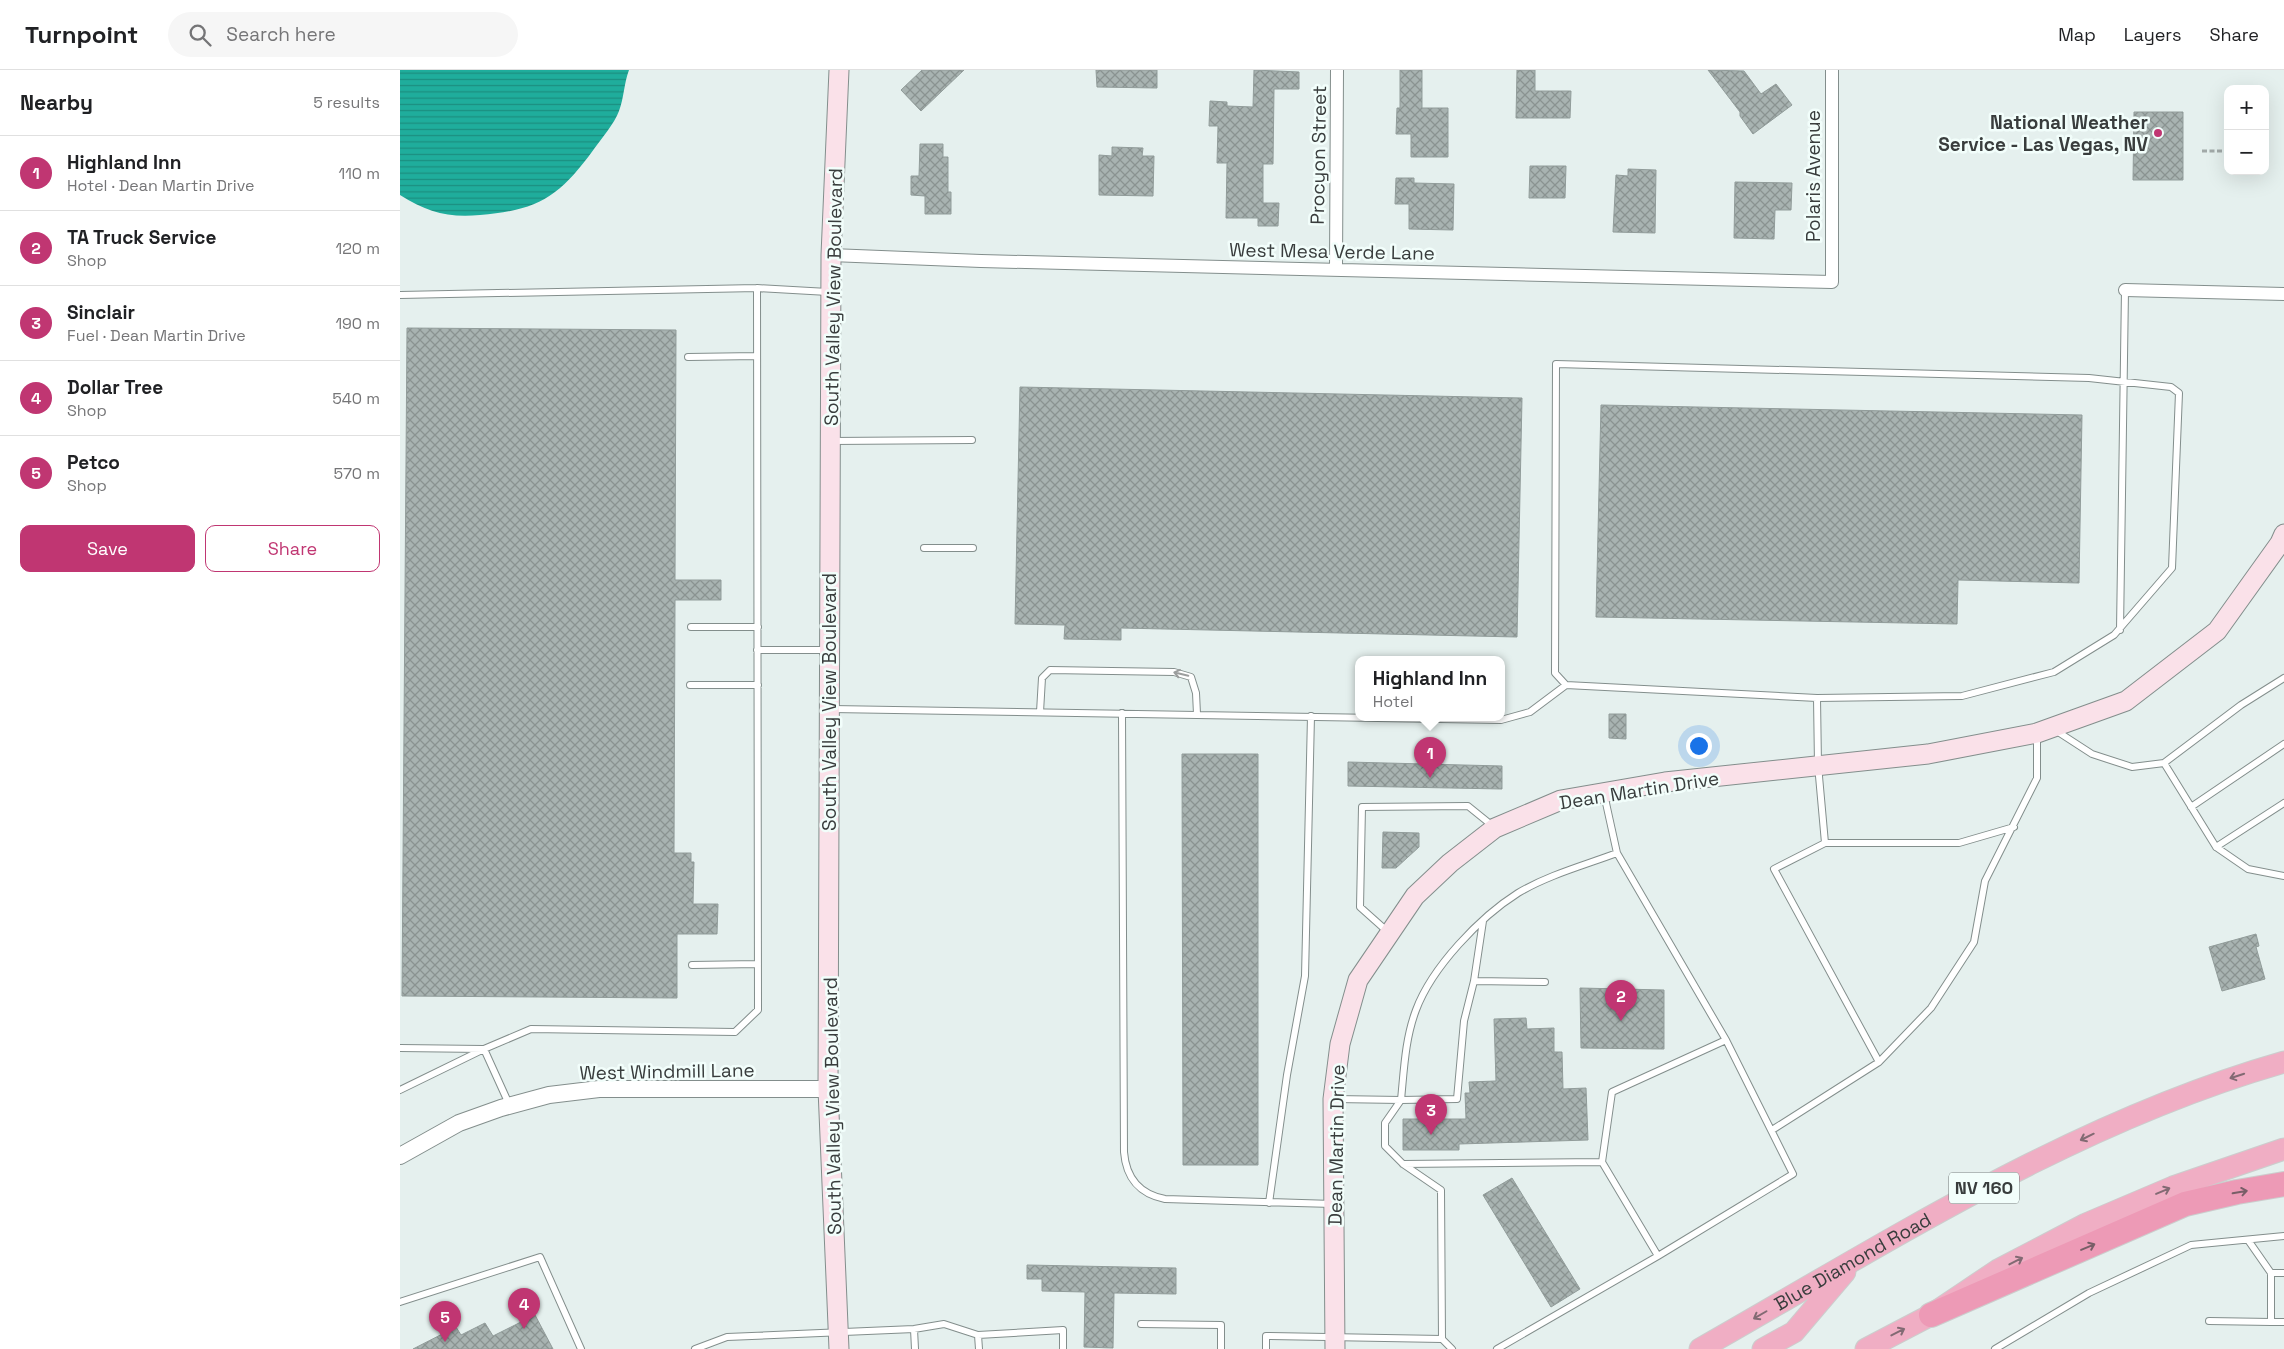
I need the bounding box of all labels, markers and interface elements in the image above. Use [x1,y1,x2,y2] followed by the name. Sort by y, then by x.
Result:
[168,12,518,57] search box
[25,19,138,50] text: Turnpoint
[186,21,214,49] icon: search
[226,22,336,47] text: Search here
[2058,23,2096,46] text: Map
[2124,23,2181,46] text: Layers
[2209,23,2259,46] text: Share
[1305,85,1332,225] street label: Procyon Street
[2224,85,2269,175] map controls
[2224,85,2269,130] button: +
[20,89,93,116] text: Nearby
[313,92,380,113] text: 5 results
[1801,110,1826,242] street label: Polaris Avenue
[1938,110,2148,157] place label: National Weather Service - Las Vegas, NV
[2152,127,2164,139] marker: National Weather Service - Las Vegas, NV
[2224,130,2269,175] button: −
[67,150,181,175] text: Highland Inn
[32,163,40,184] text: 1
[338,163,380,184] text: 110 m
[819,168,848,426] street label: South Valley View Boulevard
[67,175,255,196] text: Hotel · Dean Martin Drive
[67,225,216,250] text: TA Truck Service
[1229,237,1435,266] street label: West Mesa Verde Lane
[31,238,41,259] text: 2
[336,238,380,259] text: 120 m
[67,250,107,271] text: Shop
[67,300,135,325] text: Sinclair
[31,313,41,334] text: 3
[335,313,380,334] text: 190 m
[67,325,246,346] text: Fuel · Dean Martin Drive
[67,375,163,400] text: Dollar Tree
[31,388,41,409] text: 4
[332,388,380,409] text: 540 m
[67,400,107,421] text: Shop
[67,450,120,475] text: Petco
[31,463,41,484] text: 5
[334,463,380,484] text: 570 m
[67,475,107,496] text: Shop
[20,525,195,572] button: Save
[205,525,380,572] button: Share
[817,573,842,831] street label: South Valley View Boulevard
[1355,656,1505,721] popup
[1373,666,1487,691] text: Highland Inn
[1173,669,1189,678] one-way arrow
[1373,691,1413,712] text: Hotel
[1686,733,1712,759] your location
[1414,737,1446,778] pin: 1
[1557,766,1721,815] street label: Dean Martin Drive
[818,977,847,1235] street label: South Valley View Boulevard
[1605,980,1637,1021] pin: 2
[579,1057,755,1086] street label: West Windmill Lane
[1323,1064,1350,1226] street label: Dean Martin Drive
[2230,1072,2246,1081] one-way arrow
[1415,1094,1447,1135] pin: 3
[2080,1133,2095,1142] one-way arrow
[1949,1172,2019,1204] road number: NV 160
[2155,1186,2170,1196] one-way arrow
[2231,1186,2247,1196] one-way arrow
[1770,1207,1936,1317] street label: Blue Diamond Road
[2080,1242,2095,1252] one-way arrow
[2008,1256,2023,1265] one-way arrow
[508,1288,540,1329] pin: 4
[429,1301,461,1342] pin: 5
[1753,1311,1768,1320] one-way arrow
[1891,1327,1906,1337] one-way arrow

